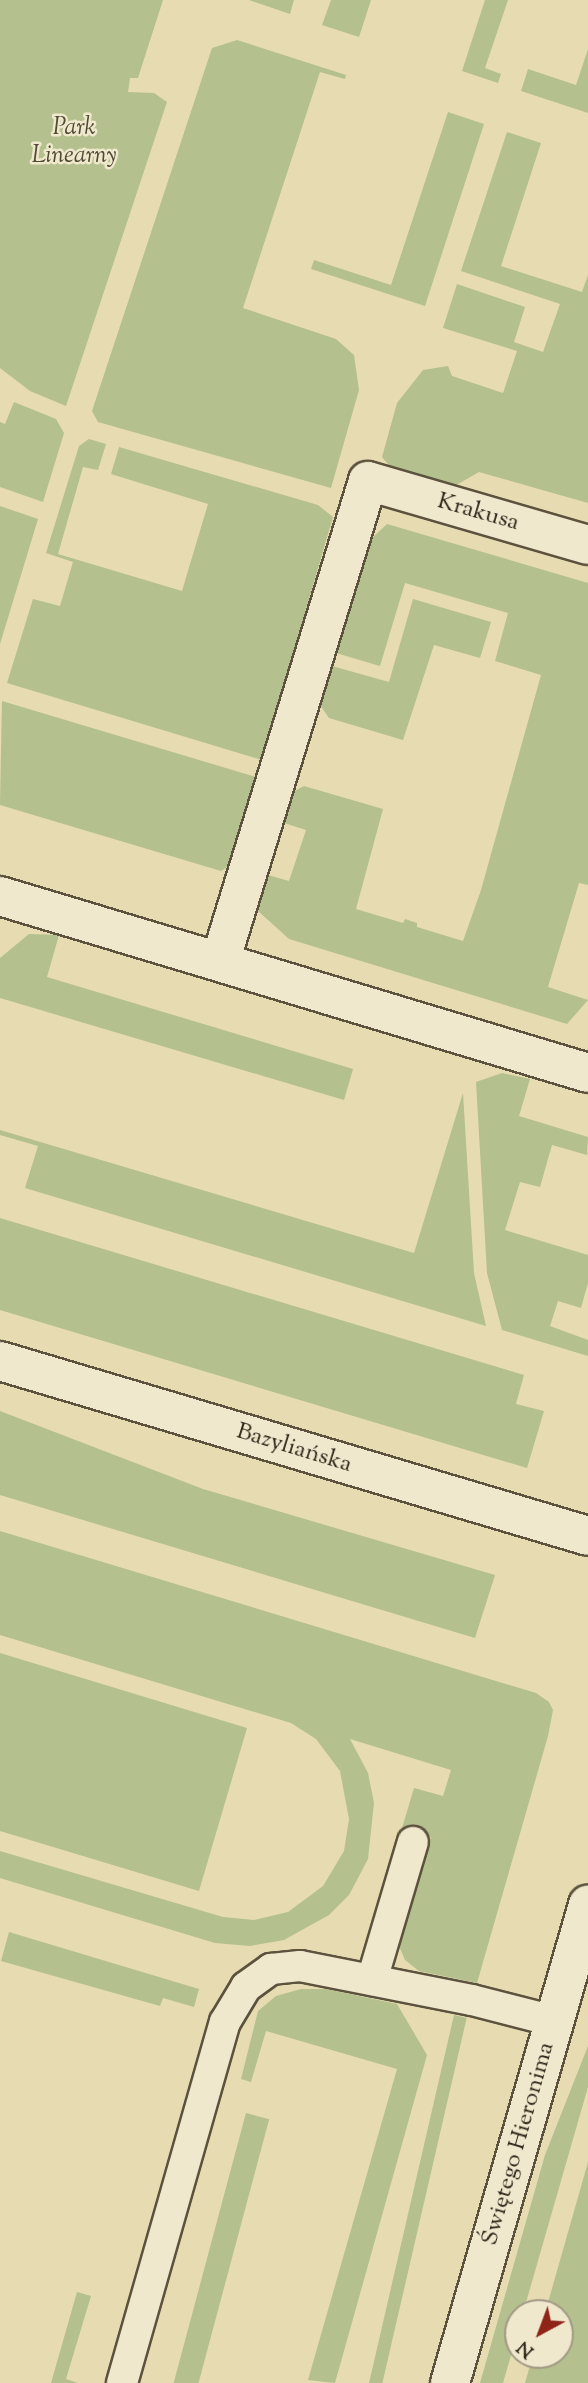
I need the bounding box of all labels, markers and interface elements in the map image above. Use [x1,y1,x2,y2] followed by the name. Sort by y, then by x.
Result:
[31,115,117,171] park label: Park Linearny
[434,488,522,538] street label: Krakusa
[233,1418,355,1480] street label: Bazyliańska
[476,2039,562,2249] street label: Świętego Hieronima
[504,2299,574,2369] north arrow
[512,2334,541,2364] text: N

